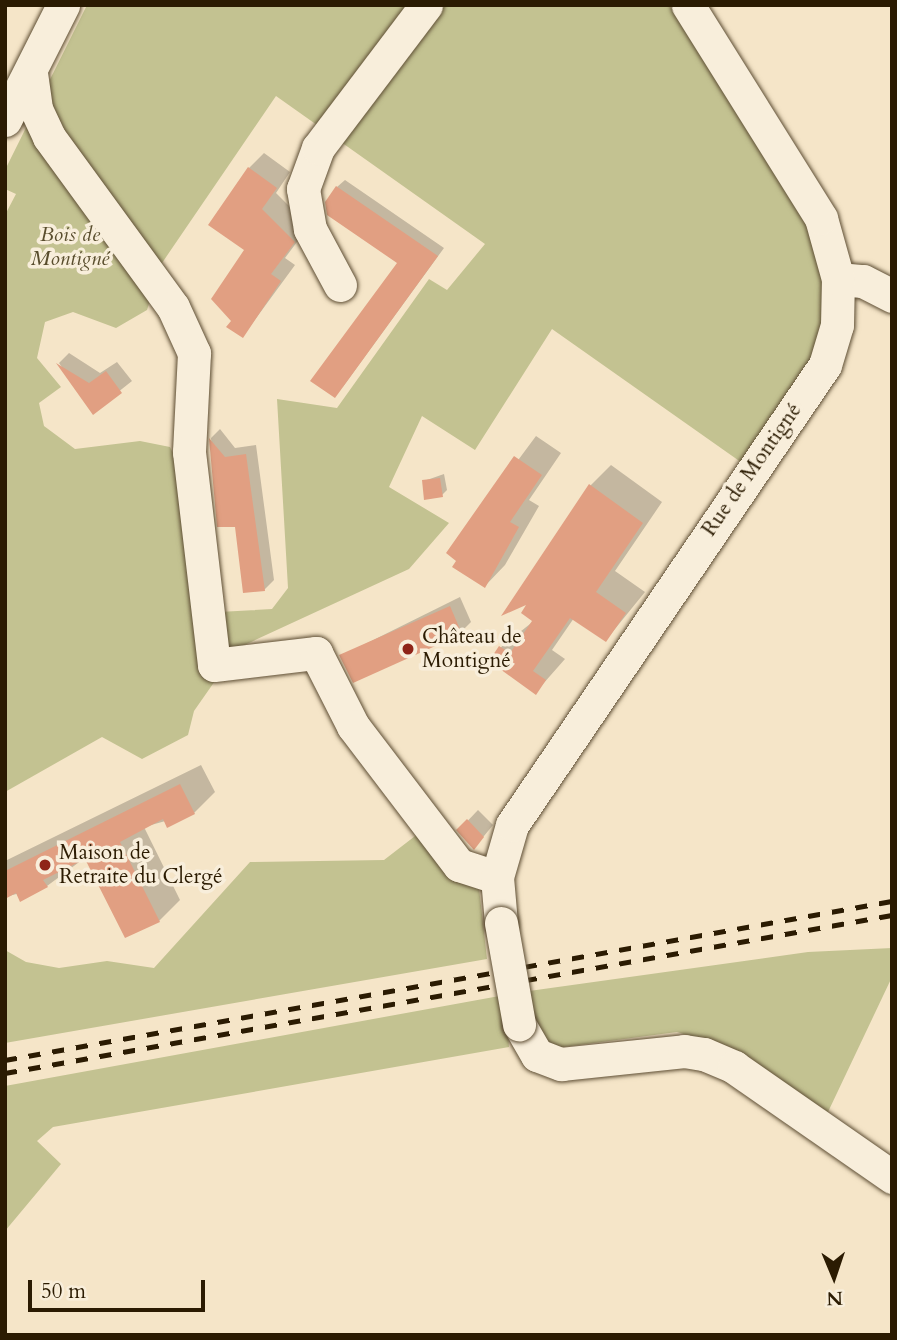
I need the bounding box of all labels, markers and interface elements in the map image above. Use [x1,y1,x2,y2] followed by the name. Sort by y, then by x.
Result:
[31,222,109,272] park label: Bois de Montigné
[697,399,807,541] street label: Rue de Montigné
[422,624,522,674] place label: Château de Montigné
[400,641,416,657] marker: Château de Montigné
[59,840,222,890] place label: Maison de Retraite du Clergé
[37,857,53,873] marker: Maison de Retraite du Clergé
[799,1242,869,1312] north arrow
[32,1266,208,1310] scale bar
[41,1277,86,1306] text: 50 m
[826,1285,843,1311] text: N

